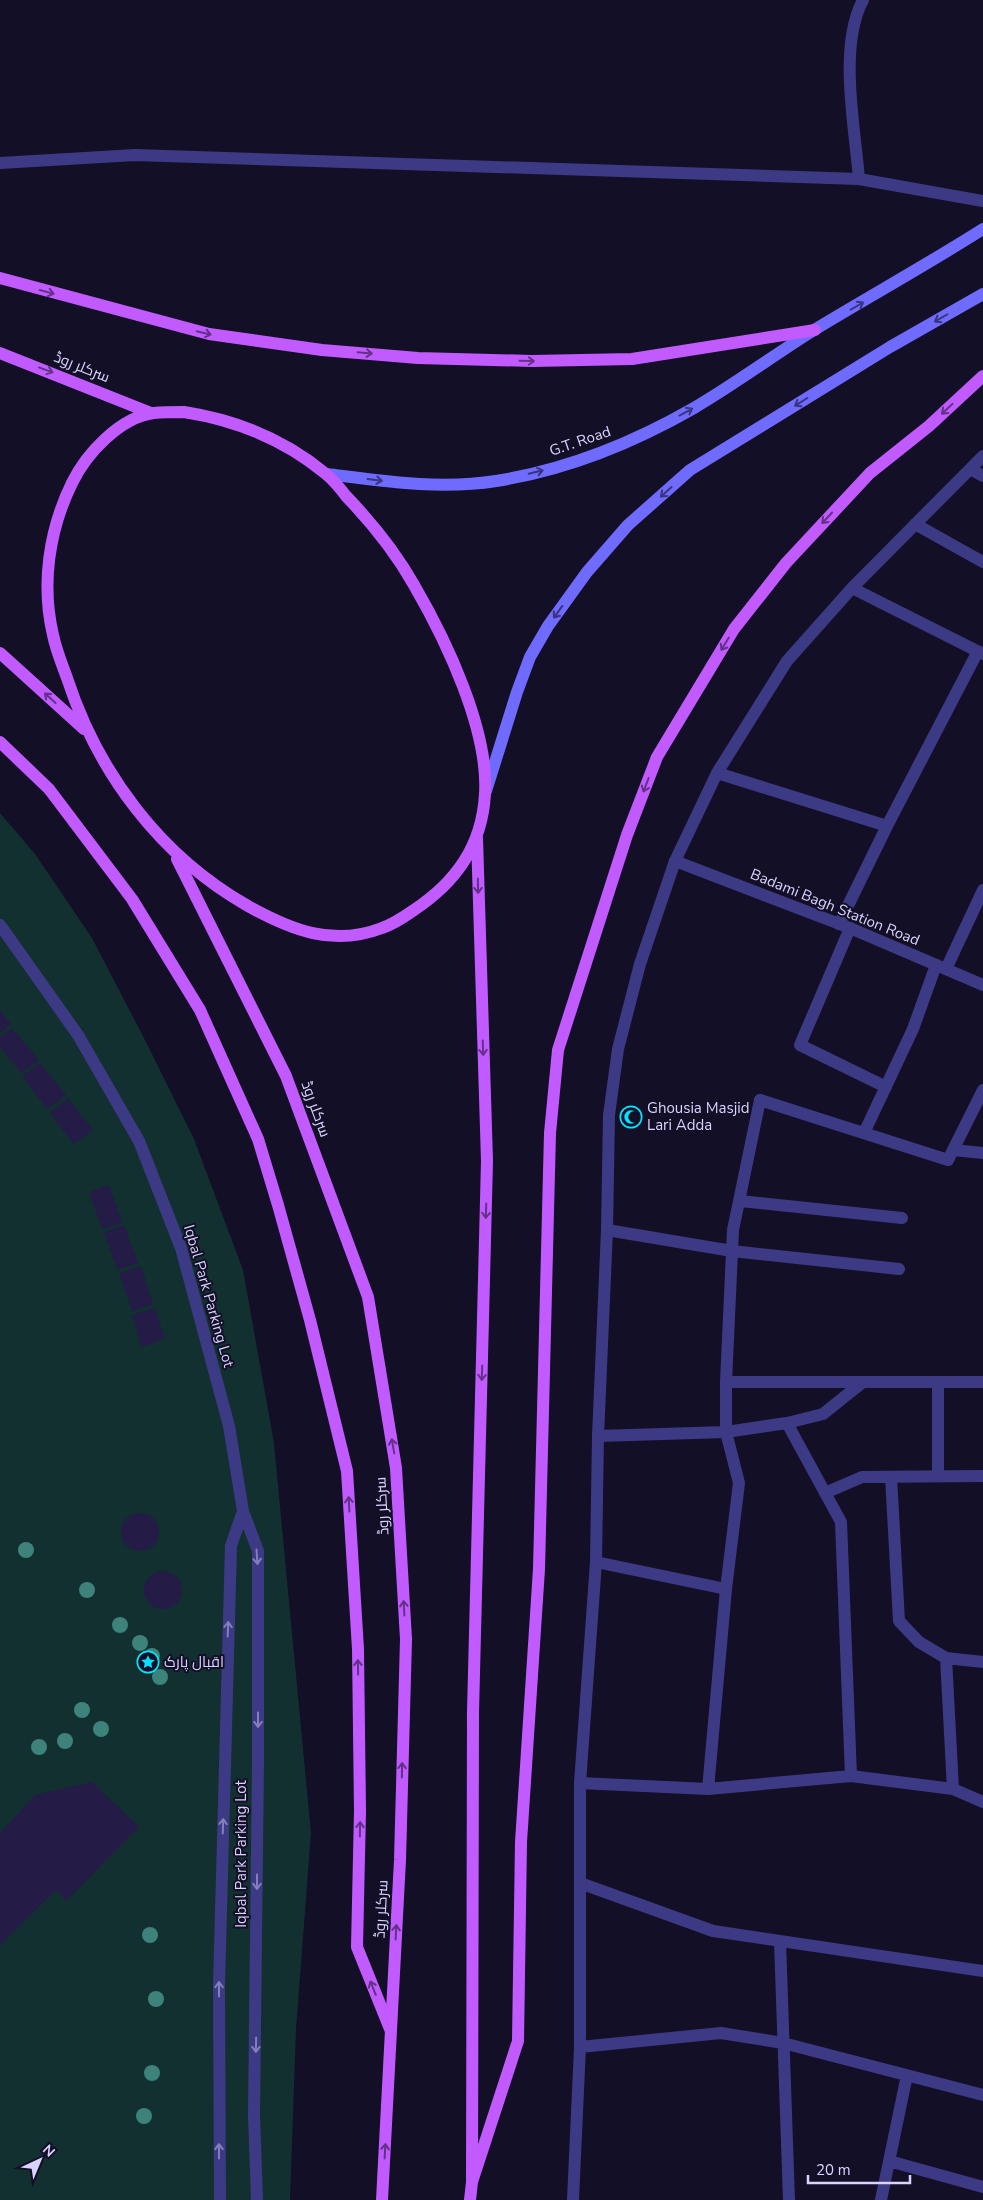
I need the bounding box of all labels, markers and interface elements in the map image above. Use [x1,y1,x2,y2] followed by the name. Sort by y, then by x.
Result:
[38,288,54,297] one-way arrow
[849,300,864,310] one-way arrow
[934,314,948,324] one-way arrow
[195,329,211,338] one-way arrow
[51,347,113,387] street label: سرکلر روڈ
[357,349,373,358] one-way arrow
[519,356,535,366] one-way arrow
[38,366,53,375] one-way arrow
[795,397,809,407] one-way arrow
[941,403,954,415] one-way arrow
[679,407,694,417] one-way arrow
[547,421,613,461] street label: G.T. Road
[528,467,544,476] one-way arrow
[367,475,383,485] one-way arrow
[660,486,673,497] one-way arrow
[822,512,833,525] one-way arrow
[553,605,563,619] one-way arrow
[719,636,729,650] one-way arrow
[44,692,57,704] one-way arrow
[640,777,650,792] one-way arrow
[747,864,923,950] street label: Badami Bagh Station Road
[473,877,483,893] one-way arrow
[479,1040,488,1056] one-way arrow
[297,1078,335,1140] street label: سرکلر روڈ
[647,1098,749,1135] place label: Ghousia Masjid Lari Adda
[619,1105,643,1129] mosque icon: Ghousia Masjid Lari Adda
[481,1202,491,1218] one-way arrow
[179,1222,239,1370] street label: Iqbal Park Parking Lot
[477,1364,487,1381] one-way arrow
[387,1438,397,1454] one-way arrow
[370,1476,394,1536] street label: سرکلر روڈ
[345,1497,354,1513] one-way arrow
[253,1549,262,1565] one-way arrow
[399,1600,408,1616] one-way arrow
[224,1621,233,1637] one-way arrow
[136,1650,160,1674] place icon: اقبال پارک
[164,1652,224,1672] place label: اقبال پارک
[353,1659,363,1675] one-way arrow
[253,1711,263,1727] one-way arrow
[397,1762,407,1778] one-way arrow
[231,1779,251,1928] street label: Iqbal Park Parking Lot
[218,1819,228,1835] one-way arrow
[355,1821,364,1837] one-way arrow
[253,1874,262,1890] one-way arrow
[369,1879,393,1939] street label: سرکلر روڈ
[392,1925,401,1941] one-way arrow
[214,1981,224,1998] one-way arrow
[368,1981,378,1996] one-way arrow
[251,2036,261,2052] one-way arrow
[15,2135,65,2185] north arrow
[38,2141,59,2161] text: N
[214,2144,224,2160] one-way arrow
[380,2144,389,2160] one-way arrow
[808,2152,910,2184] scale bar
[816,2160,851,2180] text: 20 m

